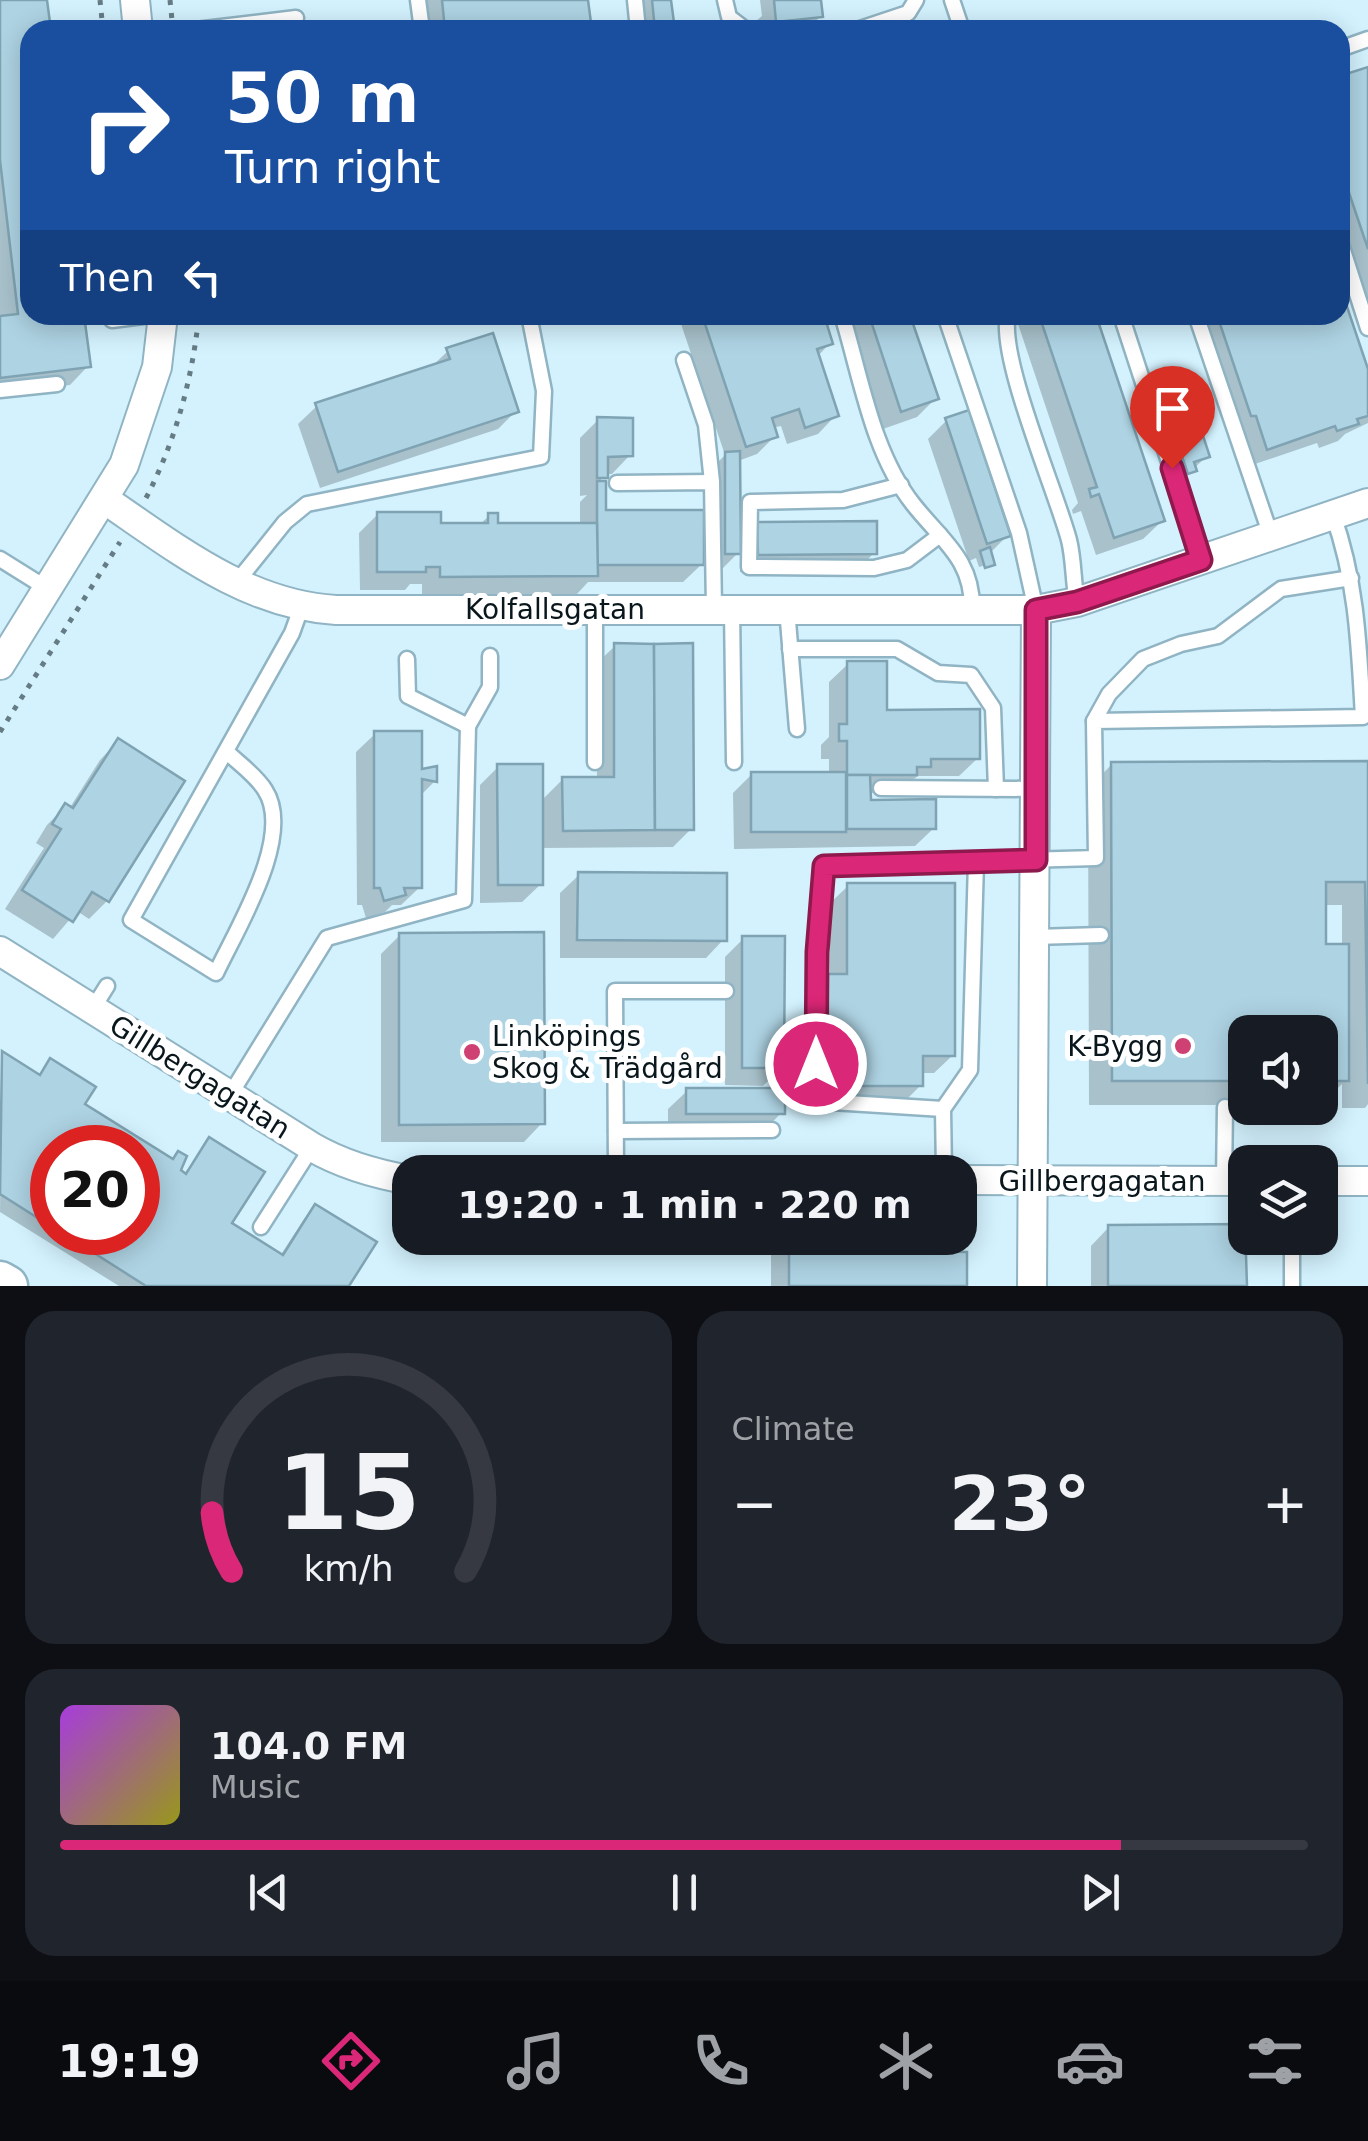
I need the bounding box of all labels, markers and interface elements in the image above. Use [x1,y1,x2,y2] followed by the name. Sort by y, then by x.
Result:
[225,57,420,139] text: 50 m
[60,60,190,190] icon: right
[225,141,440,194] text: Turn right
[175,250,230,305] icon: left
[60,256,155,300] text: Then
[1130,366,1215,469] pin
[1145,381,1200,436] icon: arrive
[465,593,645,626] street label: Kolfallsgatan
[104,1008,296,1146] street label: Gillbergagatan
[764,1012,868,1116] position arrow
[1228,1015,1338,1255] map controls
[1228,1015,1338,1125] button: sound
[492,1020,723,1085] place label: Linköpings Skog & Trädgård
[1067,1030,1163,1063] place label: K-Bygg
[1172,1035,1194,1057] marker: K-Bygg
[461,1041,483,1063] marker: Linköpings Skog & Trädgård
[30,1125,160,1255] speed limit sign: 20
[1228,1145,1338,1255] button: layers
[999,1165,1205,1198] street label: Gillbergagatan
[457,1183,912,1227] text: 19:20 · 1 min · 220 m
[732,1410,855,1448] text: Climate
[276,1432,421,1554] text: 15
[949,1460,1091,1548] text: 23°
[732,1472,778,1536] text: −
[1262,1472,1308,1536] text: +
[303,1548,393,1589] text: km/h
[210,1724,407,1768] text: 104.0 FM
[210,1768,301,1806] text: Music
[241,1865,296,1920] icon: previous
[657,1865,712,1920] icon: pause
[1073,1865,1128,1920] icon: next
[316,2026,386,2096] icon: directions
[501,2026,571,2096] icon: music
[686,2026,756,2096] icon: phone
[871,2026,941,2096] icon: climate
[1055,2026,1125,2096] icon: car
[1240,2026,1310,2096] icon: filters
[57,2035,201,2088] text: 19:19

